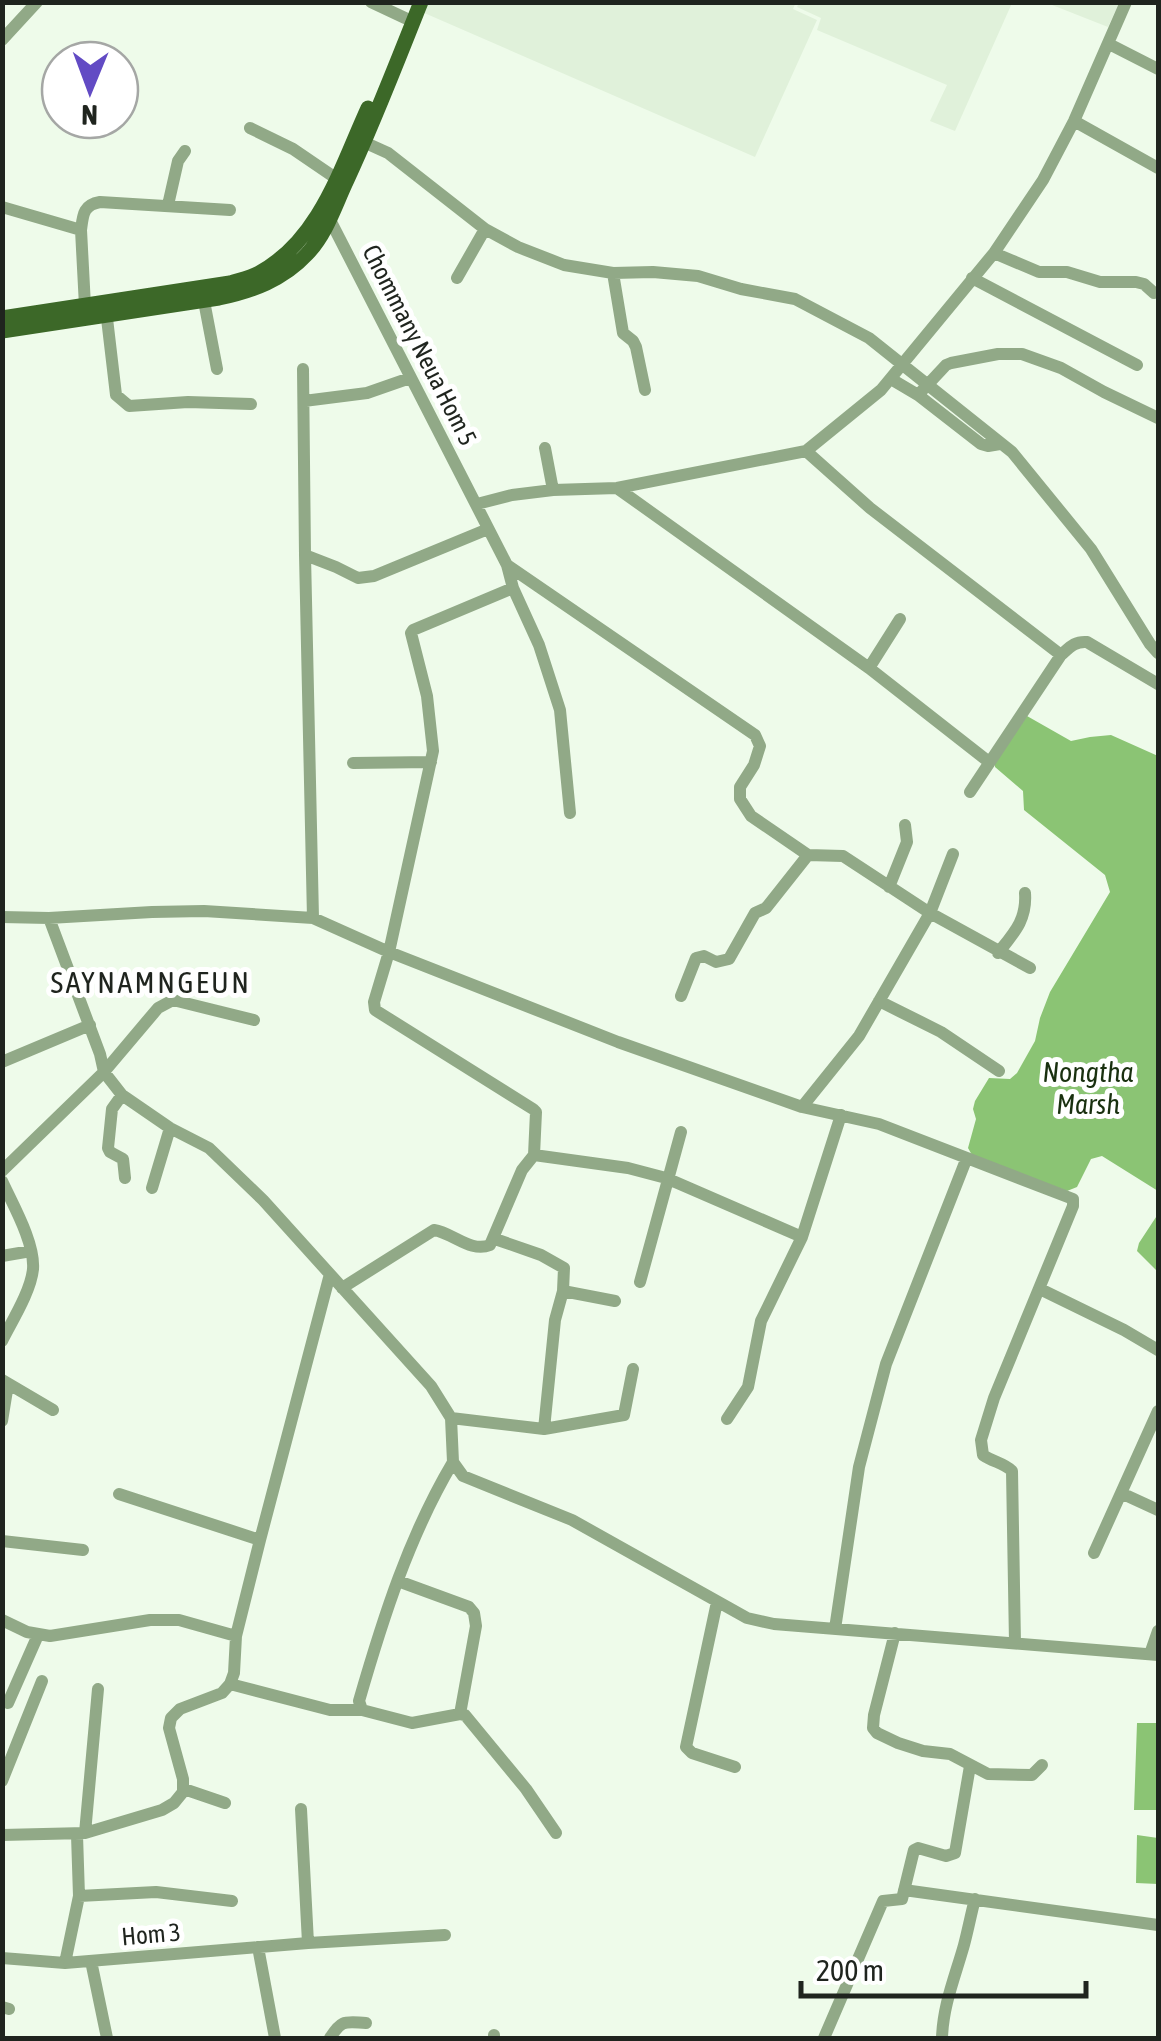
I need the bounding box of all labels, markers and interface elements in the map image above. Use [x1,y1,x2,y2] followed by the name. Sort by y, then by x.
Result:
[40,40,140,140] north arrow
[81,99,98,131] text: N
[357,240,483,450] street label: Chommany Neua Hom 5
[51,965,251,999] district label: SAYNAMNGEUN
[1042,1056,1134,1120] water label: Nongtha Marsh
[120,1917,182,1951] street label: Hom 3
[801,1936,1086,1998] scale bar
[816,1953,884,1987] text: 200 m

